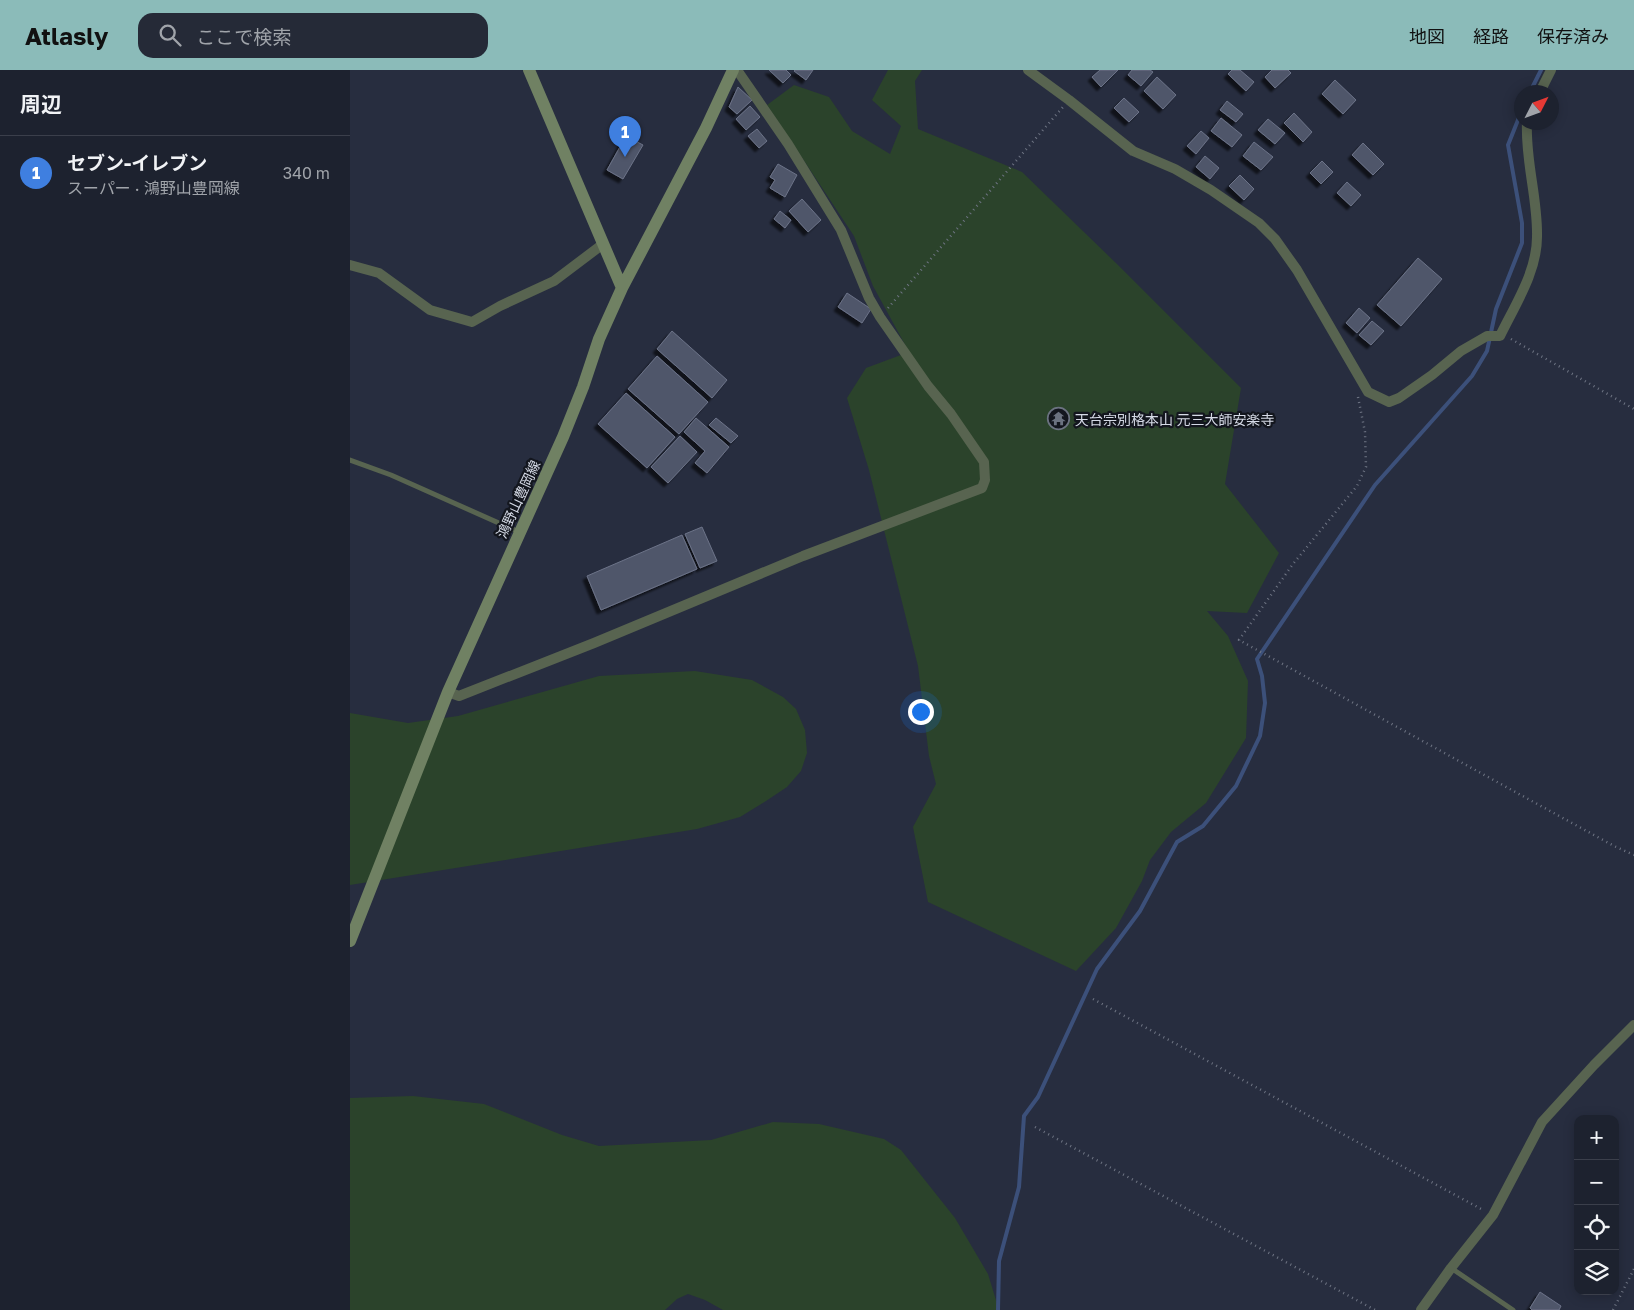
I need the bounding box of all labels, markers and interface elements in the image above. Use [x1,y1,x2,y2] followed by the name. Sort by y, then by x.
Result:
[138,13,488,58] search box
[25,21,108,50] text: Atlasly
[156,21,184,49] icon: search
[196,25,291,48] text: ここで検索
[1409,25,1445,47] text: 地図
[1473,25,1509,47] text: 経路
[1537,25,1609,47] text: 保存済み
[1514,85,1559,130] north arrow
[20,91,62,117] text: 周辺
[609,116,641,157] pin: 1
[67,151,207,174] text: セブン-イレブン
[32,163,40,183] text: 1
[283,163,330,183] text: 340 m
[67,178,240,198] text: スーパー · 鴻野山豊岡線
[1047,407,1071,431] temple icon: 天台宗別格本山 元三大師安楽寺
[1075,411,1275,428] place label: 天台宗別格本山 元三大師安楽寺
[493,457,543,541] street label: 鴻野山豊岡線
[908,699,934,725] your location
[1574,1115,1619,1295] map controls
[1574,1115,1619,1160] button: +
[1574,1160,1619,1205] button: −
[1574,1205,1619,1250] button: locate
[1574,1250,1619,1295] button: layers

